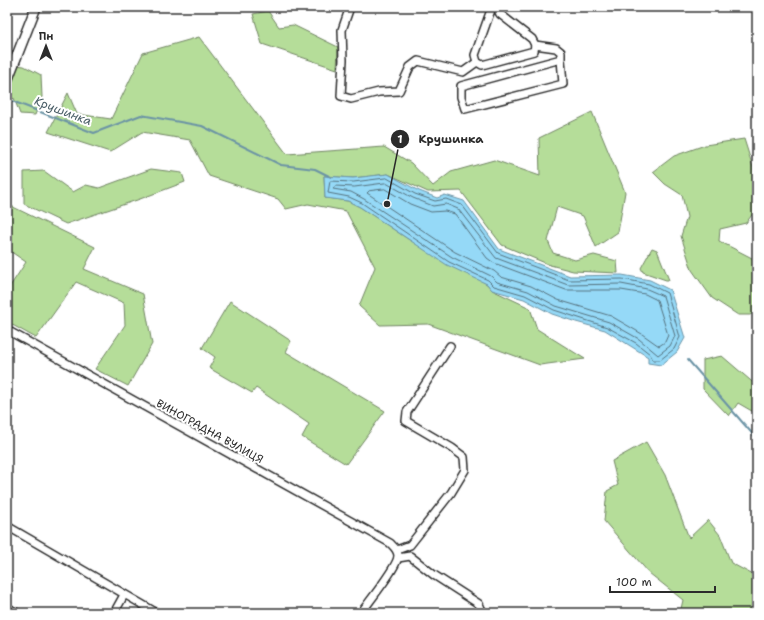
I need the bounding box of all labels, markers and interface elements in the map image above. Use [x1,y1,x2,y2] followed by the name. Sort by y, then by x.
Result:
[26,26,66,66] north arrow
[39,29,53,44] text: Пн
[32,93,94,129] water label: Крушинка
[390,127,491,151] callout: Крушинка
[397,131,403,147] text: 1
[418,131,484,147] text: Крушинка
[154,396,266,467] street label: ВИНОГРАДНА ВУЛИЦЯ
[610,568,715,594] scale bar
[616,574,652,590] text: 100 m

